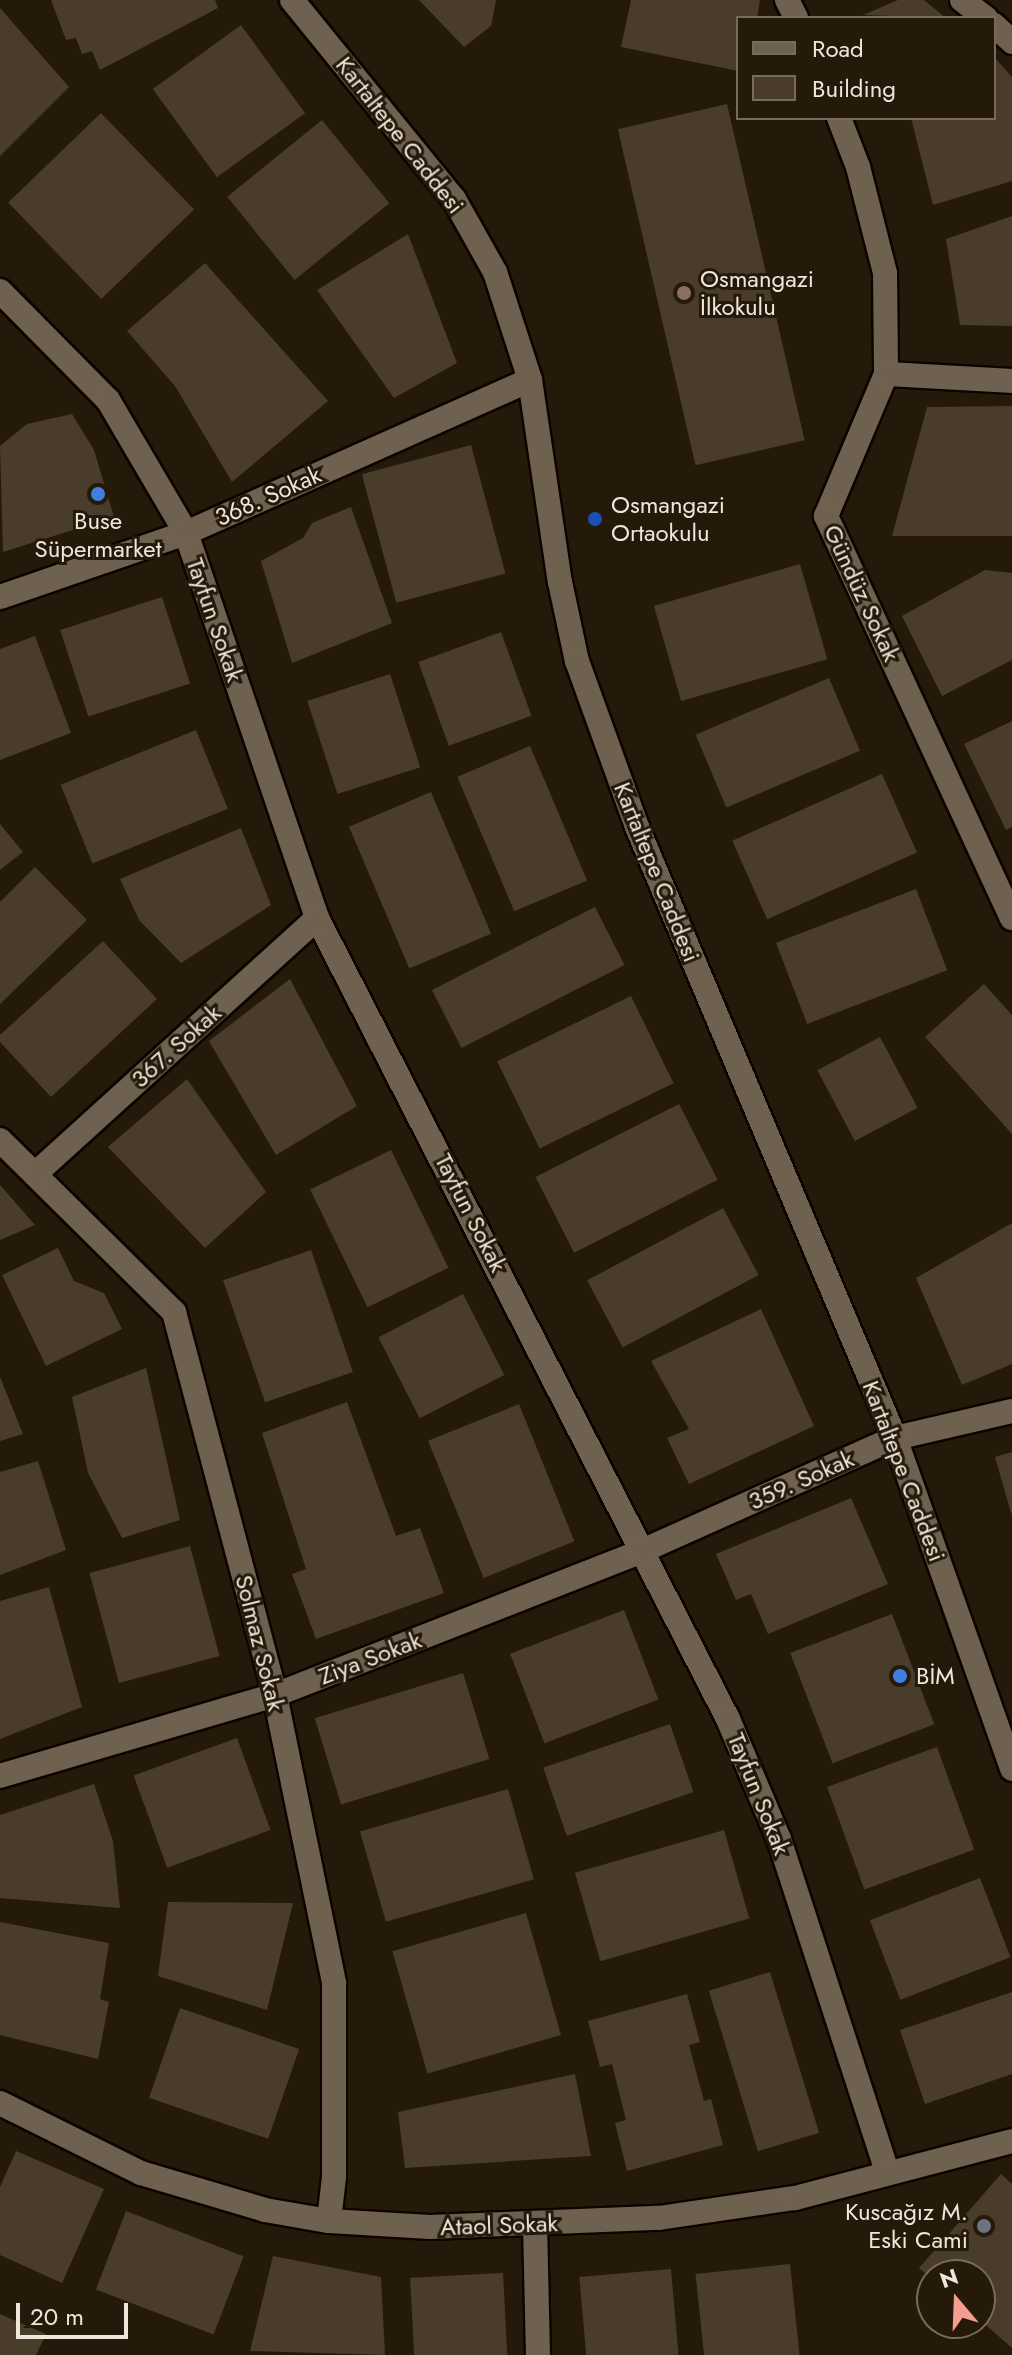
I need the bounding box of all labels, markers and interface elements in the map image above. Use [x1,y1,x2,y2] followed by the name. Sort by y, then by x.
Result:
[736,16,996,120] legend
[812,31,864,66] text: Road
[330,51,470,219] street label: Kartaltepe Caddesi
[812,71,896,106] text: Building
[700,265,814,321] place label: Osmangazi İlkokulu
[675,284,693,302] marker: Osmangazi İlkokulu
[211,460,325,532] street label: 368. Sokak
[89,485,107,503] marker: Buse Süpermarket
[611,491,725,547] place label: Osmangazi Ortaokulu
[35,507,161,563] place label: Buse Süpermarket
[586,510,604,528] marker: Osmangazi Ortaokulu
[818,520,906,666] street label: Gündüz Sokak
[180,554,250,686] street label: Tayfun Sokak
[608,778,706,966] street label: Kartaltepe Caddesi
[125,998,227,1094] street label: 367. Sokak
[429,1149,513,1277] street label: Tayfun Sokak
[856,1377,952,1565] street label: Kartaltepe Caddesi
[744,1444,858,1516] street label: 359. Sokak
[229,1572,291,1714] street label: Solmaz Sokak
[315,1625,425,1691] street label: Ziya Sokak
[916,1662,955,1690] place label: BİM
[891,1667,909,1685] marker: BİM
[721,1729,797,1859] street label: Tayfun Sokak
[845,2198,968,2254] place label: Kuscağız M. Eski Cami
[440,2209,558,2241] street label: Ataol Sokak
[975,2217,993,2235] marker: Kuscağız M. Eski Cami
[916,2259,996,2339] north arrow
[935,2260,962,2296] text: N
[20,2287,132,2337] scale bar
[30,2299,84,2334] text: 20 m

